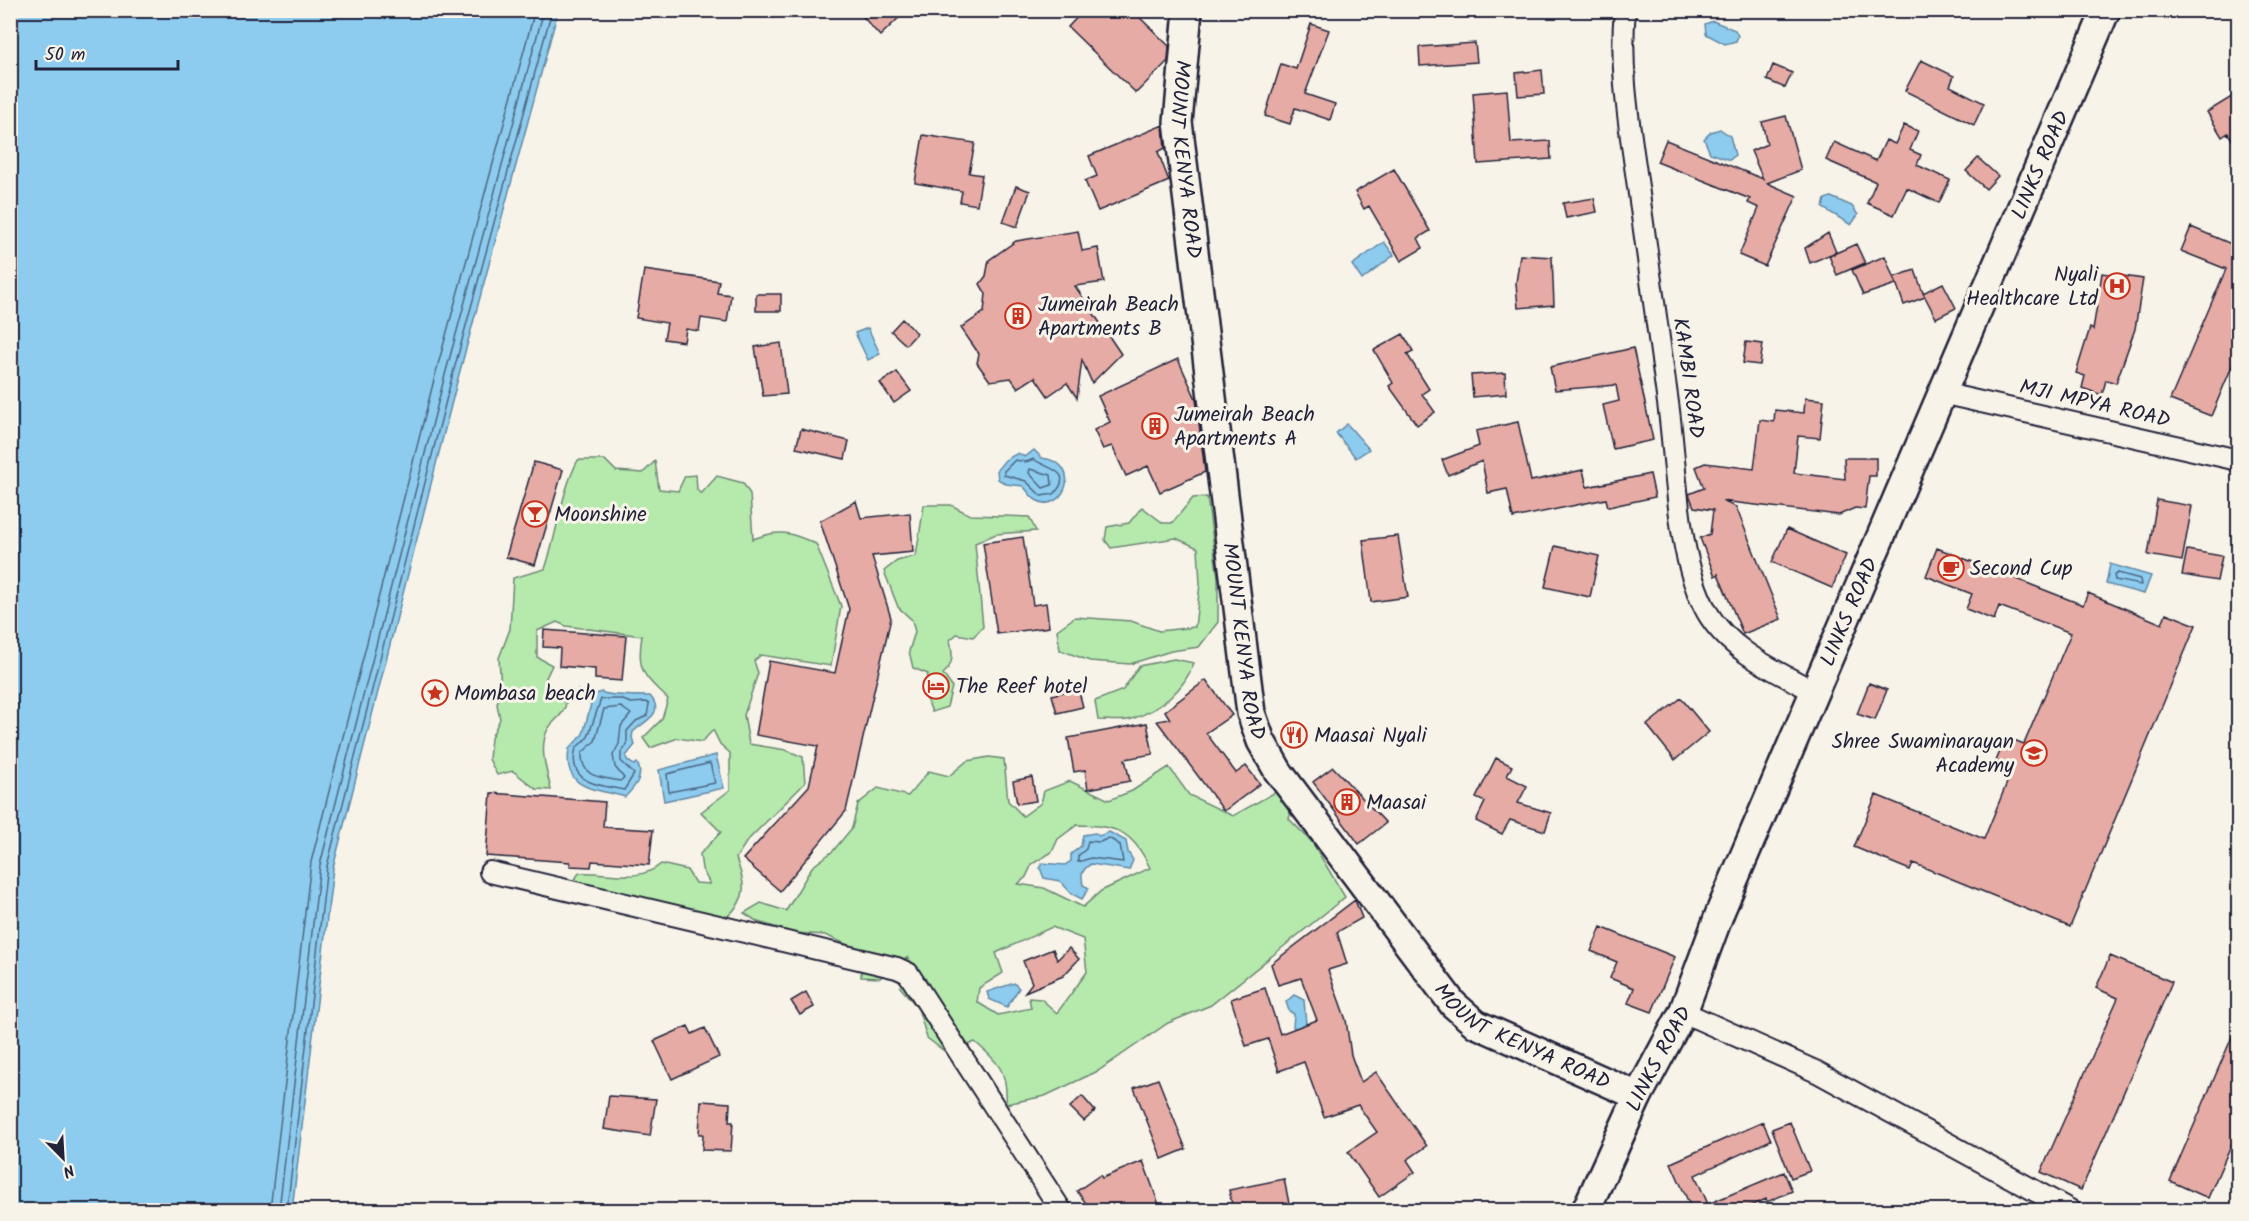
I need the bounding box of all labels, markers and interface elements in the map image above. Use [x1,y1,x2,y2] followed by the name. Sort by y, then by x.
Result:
[36,33,178,71] scale bar
[45,41,85,70] text: 50 m
[1159,58,1210,261] street label: MOUNT KENYA ROAD
[2003,106,2079,225] street label: LINKS ROAD
[1966,259,2099,316] place label: Nyali Healthcare Ltd
[2102,271,2132,301] hospital icon: Nyali Healthcare Ltd
[1038,289,1179,346] place label: Jumeirah Beach Apartments B
[1003,301,1033,331] building icon: Jumeirah Beach Apartments B
[1663,316,1712,441] street label: KAMBI ROAD
[2016,371,2173,438] street label: MJI MPYA ROAD
[1174,399,1315,456] place label: Jumeirah Beach Apartments A
[1140,411,1170,441] building icon: Jumeirah Beach Apartments A
[520,499,550,529] bar icon: Moonshine
[554,499,647,532] place label: Moonshine
[1212,541,1274,745] street label: MOUNT KENYA ROAD
[1812,553,1888,672] street label: LINKS ROAD
[1936,553,1966,583] cafe icon: Second Cup
[1970,553,2072,586] place label: Second Cup
[921,671,951,701] hotel icon: The Reef hotel
[956,671,1087,704] place label: The Reef hotel
[420,678,450,708] place icon: Mombasa beach
[454,678,596,711] place label: Mombasa beach
[1279,720,1309,750] restaurant icon: Maasai Nyali
[1314,720,1428,753] place label: Maasai Nyali
[1832,726,2014,783] place label: Shree Swaminarayan Academy
[2019,738,2049,768] school or university icon: Shree Swaminarayan Academy
[1332,787,1362,817] building icon: Maasai
[1366,787,1427,820] place label: Maasai
[1425,976,1615,1100] street label: MOUNT KENYA ROAD
[1618,1000,1701,1117] street label: LINKS ROAD
[33,1128,93,1188] north arrow
[59,1157,78,1184] text: N

